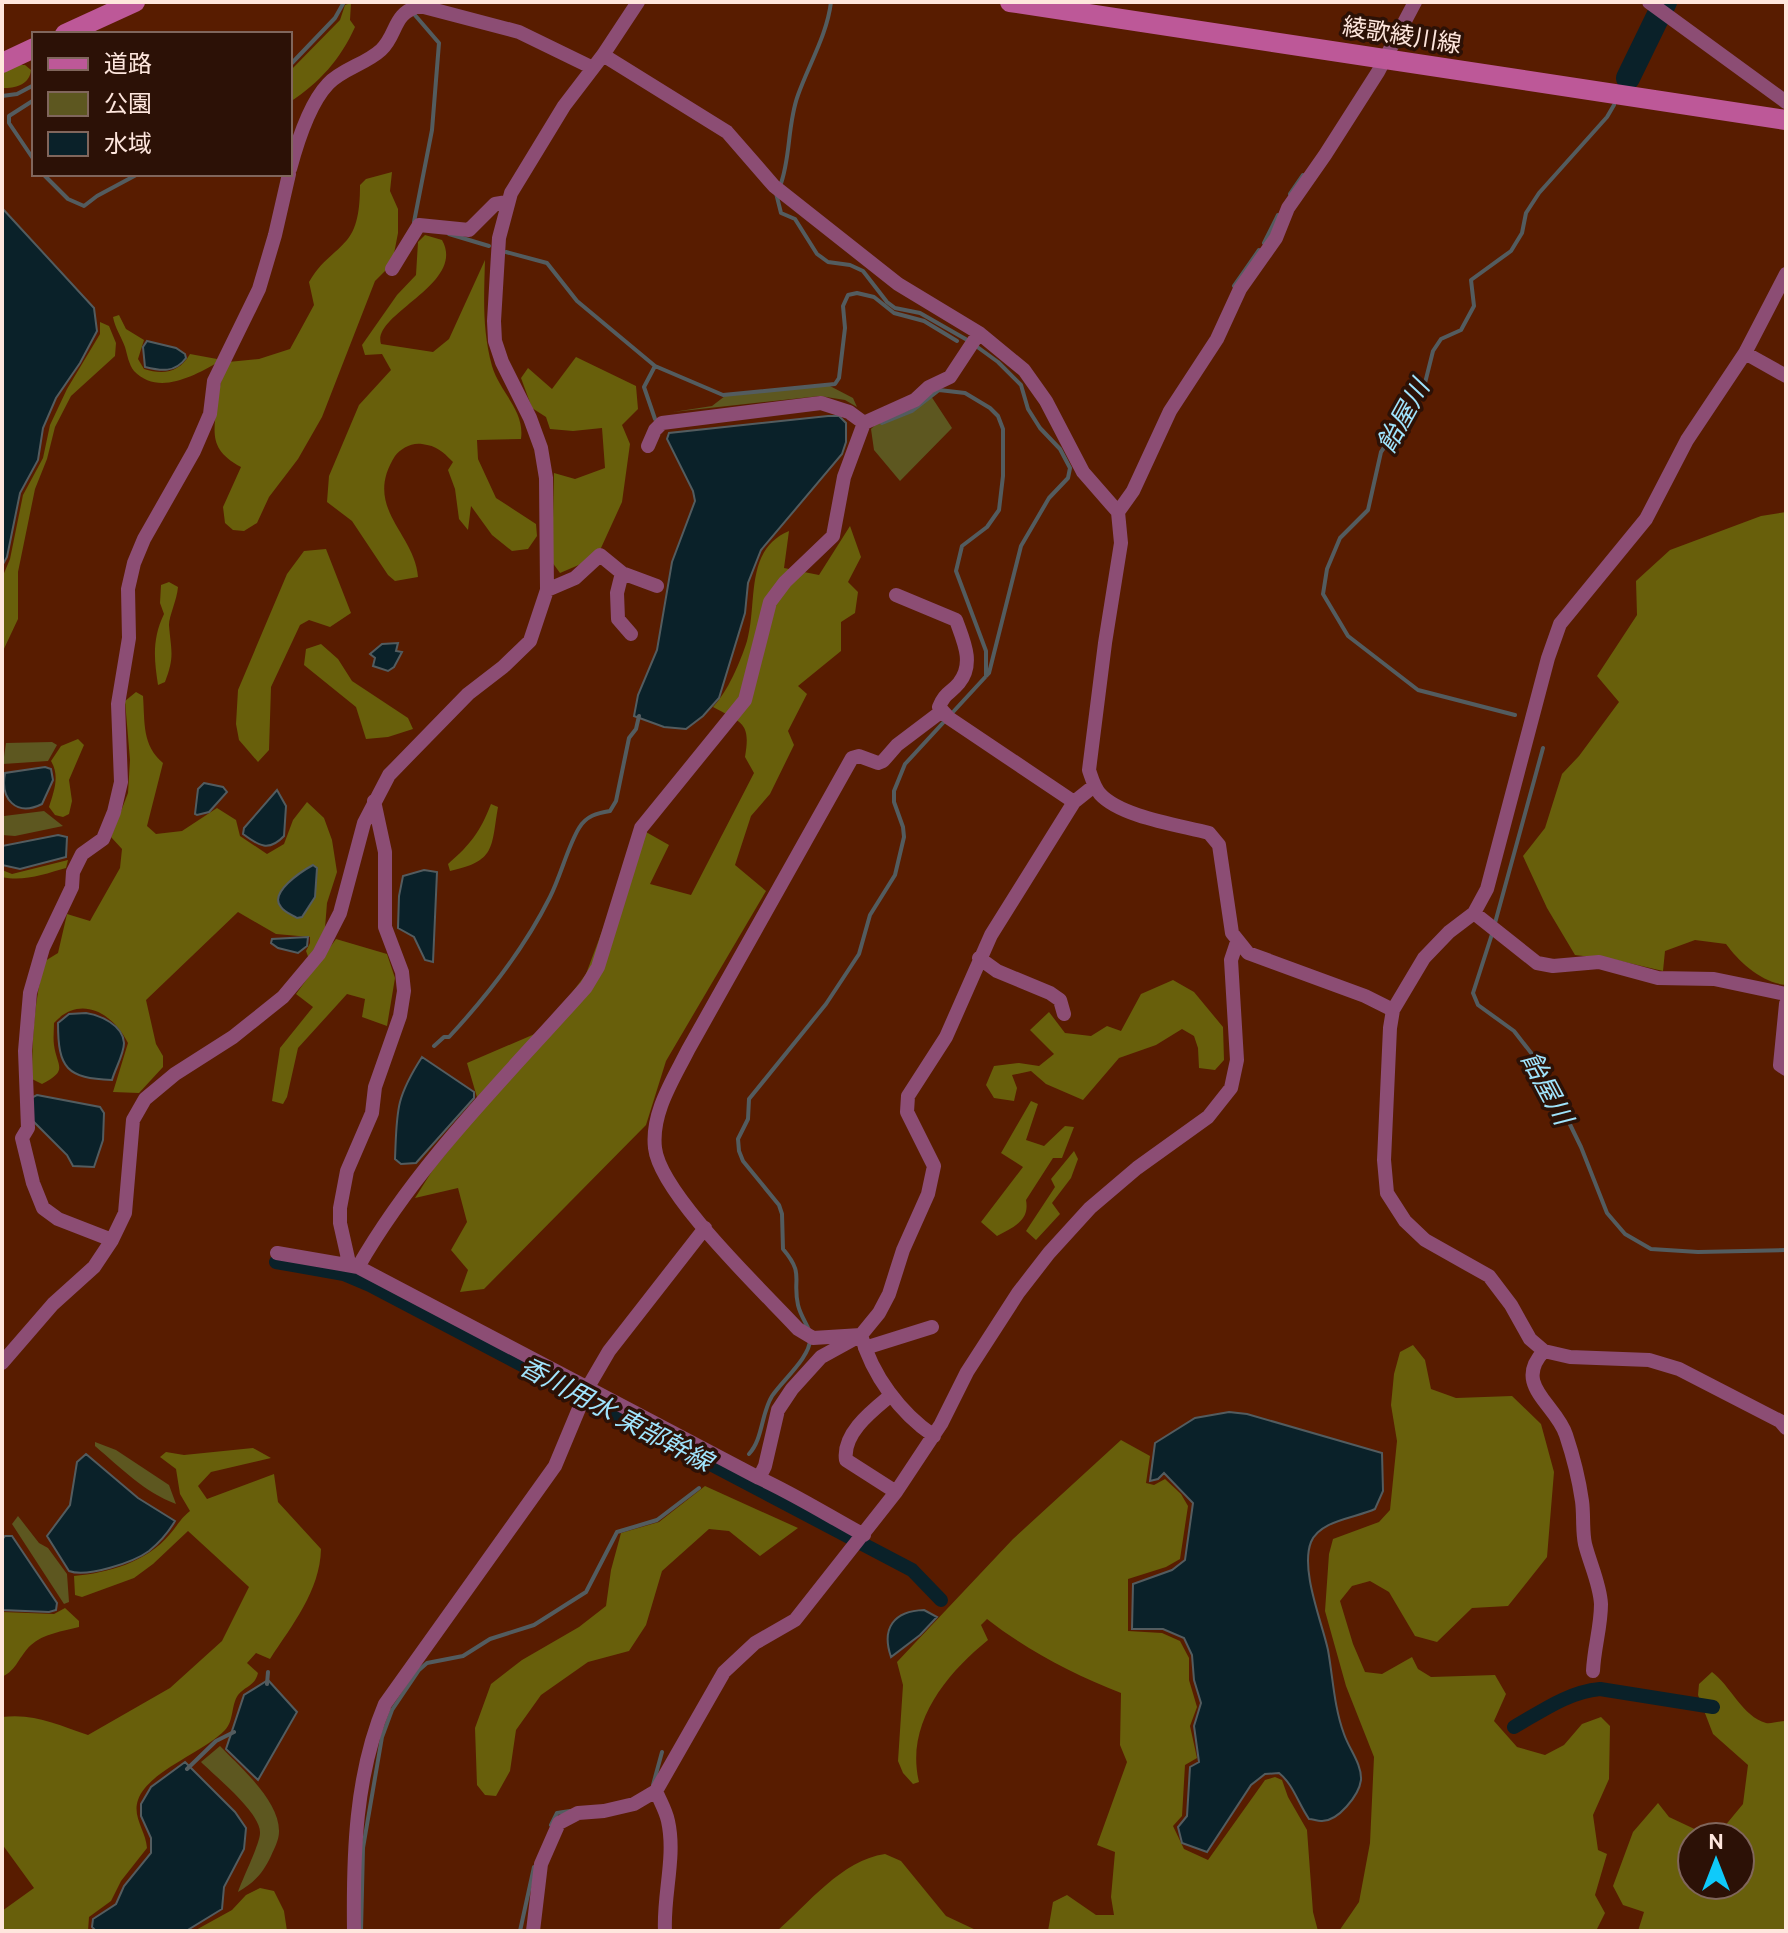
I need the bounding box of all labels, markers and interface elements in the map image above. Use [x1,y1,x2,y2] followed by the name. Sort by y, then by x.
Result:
[1340,11,1464,59] street label: 綾歌綾川線
[32,32,292,176] legend
[104,49,152,78] text: 道路
[104,89,152,118] text: 公園
[104,129,152,158] text: 水域
[1370,372,1437,458] water label: 飴屋川
[1515,1046,1581,1133] water label: 飴屋川
[514,1350,720,1480] water label: 香川用水 東部幹線
[1676,1821,1756,1901] north arrow
[1708,1828,1724,1855] text: N

